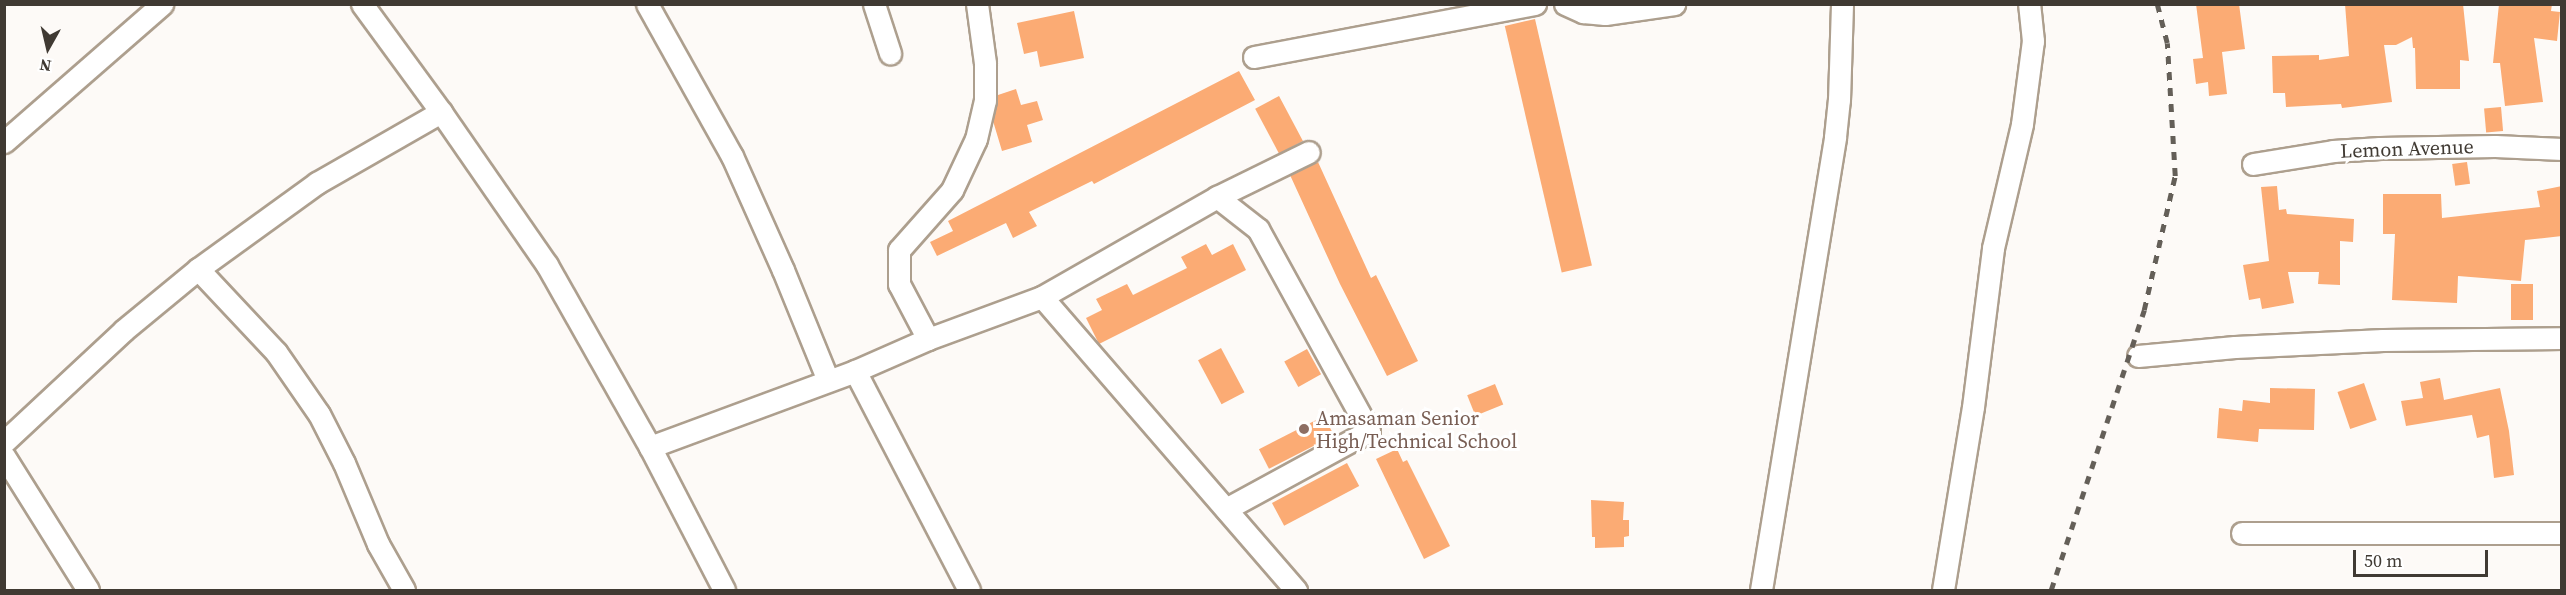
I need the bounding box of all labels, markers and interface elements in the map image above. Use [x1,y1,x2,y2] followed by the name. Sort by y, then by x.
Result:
[18,18,78,78] north arrow
[38,54,53,78] text: N
[2340,135,2474,163] street label: Lemon Avenue
[1316,406,1517,453] place label: Amasaman Senior High/Technical School
[1297,422,1311,436] marker: Amasaman Senior High/Technical School
[2356,538,2491,576] scale bar
[2364,548,2402,573] text: 50 m

